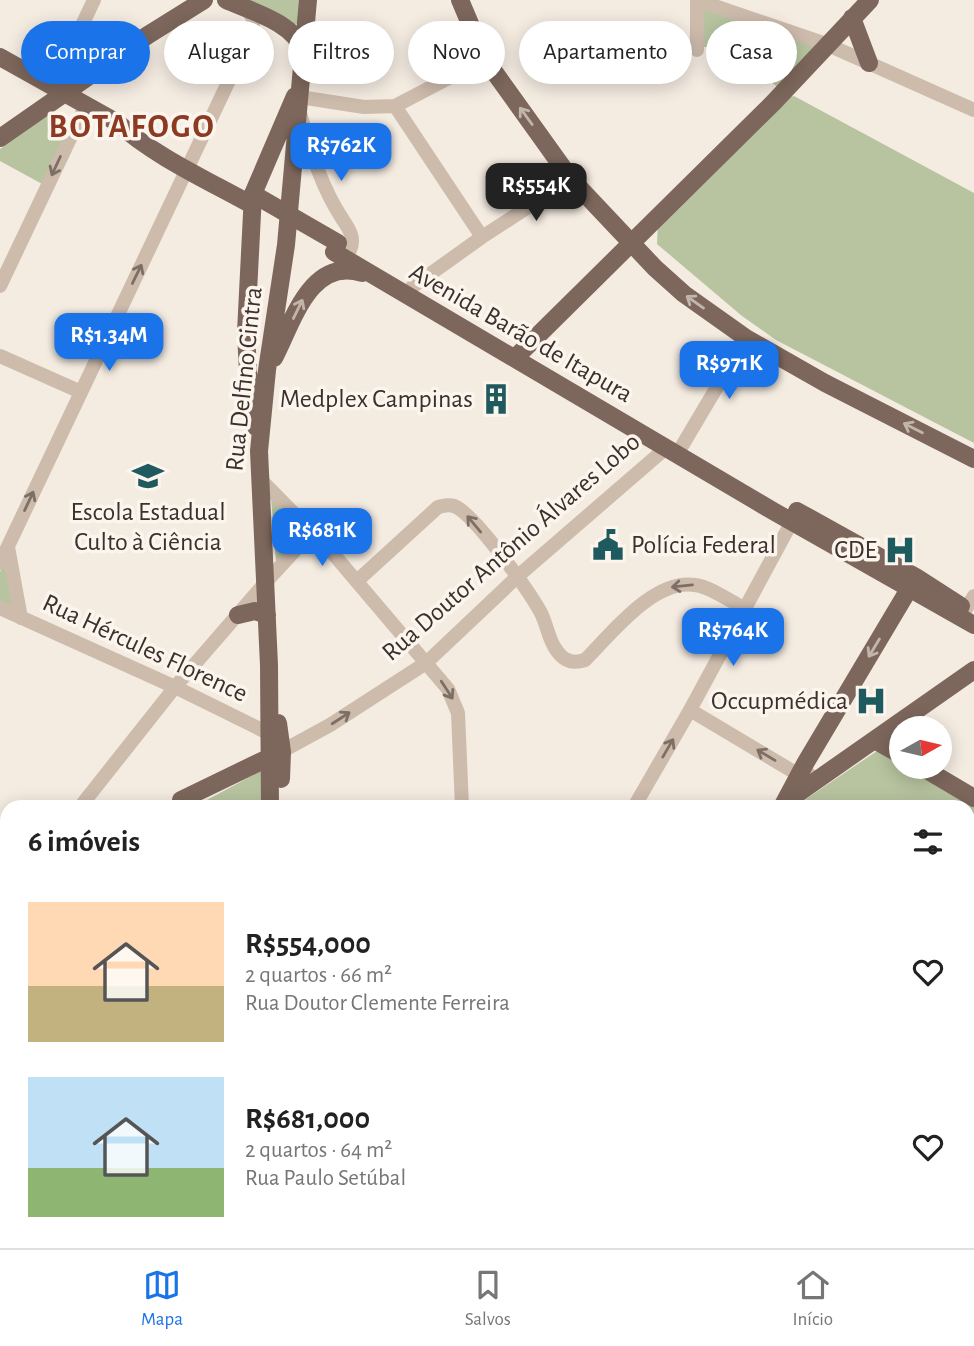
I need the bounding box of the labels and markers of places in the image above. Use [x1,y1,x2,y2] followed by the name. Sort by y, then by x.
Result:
[284,124,398,183] pin: R$762K
[479,164,593,223] pin: R$554K
[44,314,174,373] pin: R$1.34M
[672,342,786,401] pin: R$971K
[479,382,513,416] building icon: Medplex Campinas
[280,386,473,412] place label: Medplex Campinas
[131,459,165,493] school or university icon: Escola Estadual Culto à Ciência
[70,499,226,555] place label: Escola Estadual Culto à Ciência
[265,508,379,568] pin: R$681K
[591,528,625,562] public building icon: Polícia Federal
[631,532,776,558] place label: Polícia Federal
[883,533,917,567] hospital icon: CDE
[834,537,877,563] place label: CDE
[676,608,790,668] pin: R$764K
[854,684,888,718] hospital icon: Occupmédica
[711,688,848,714] place label: Occupmédica

